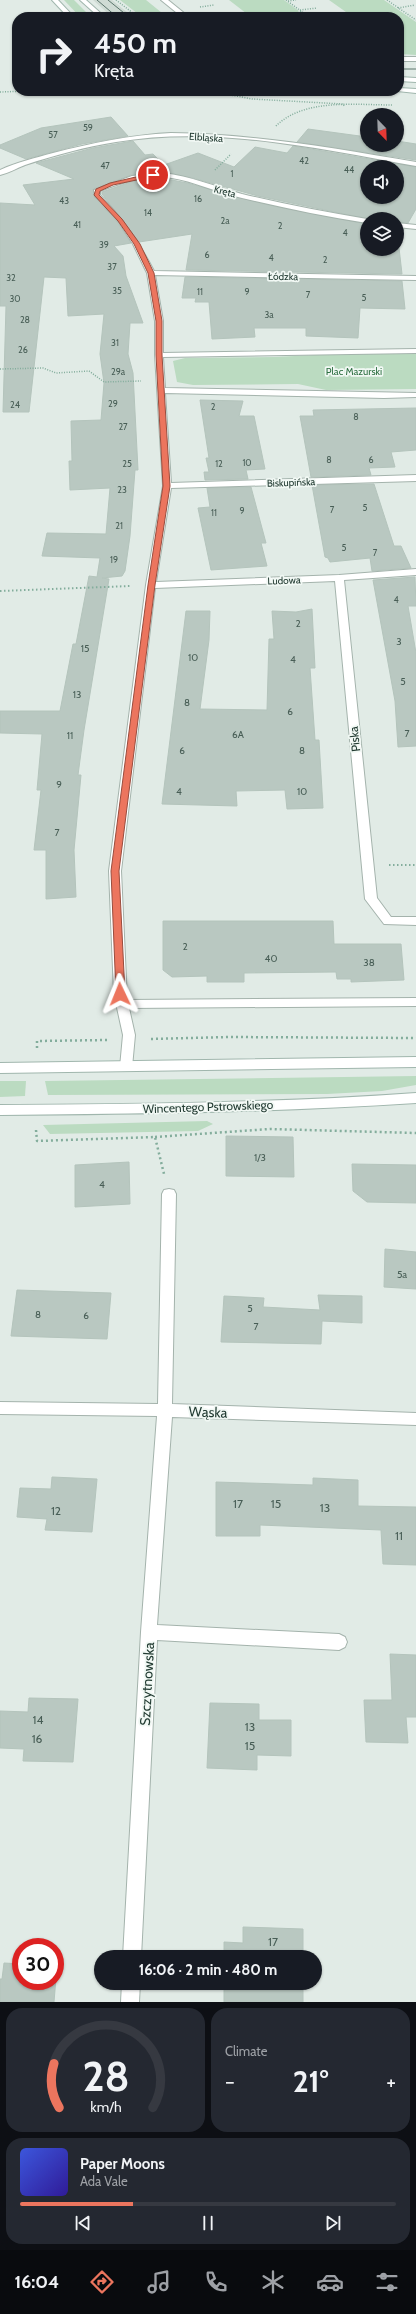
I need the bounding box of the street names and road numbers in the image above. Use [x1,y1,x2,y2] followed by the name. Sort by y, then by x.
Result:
[189,130,224,145] street label: Elbląska
[213,182,237,201] street label: Kręta
[268,270,298,283] street label: Łódzka
[267,475,316,490] street label: Biskupińska
[267,573,301,588] street label: Ludowa
[346,725,363,752] street label: Piska
[143,1097,274,1116] street label: Wincentego Pstrowskiego
[188,1402,228,1422] street label: Wąska
[136,1642,158,1726] street label: Szczytnowska

